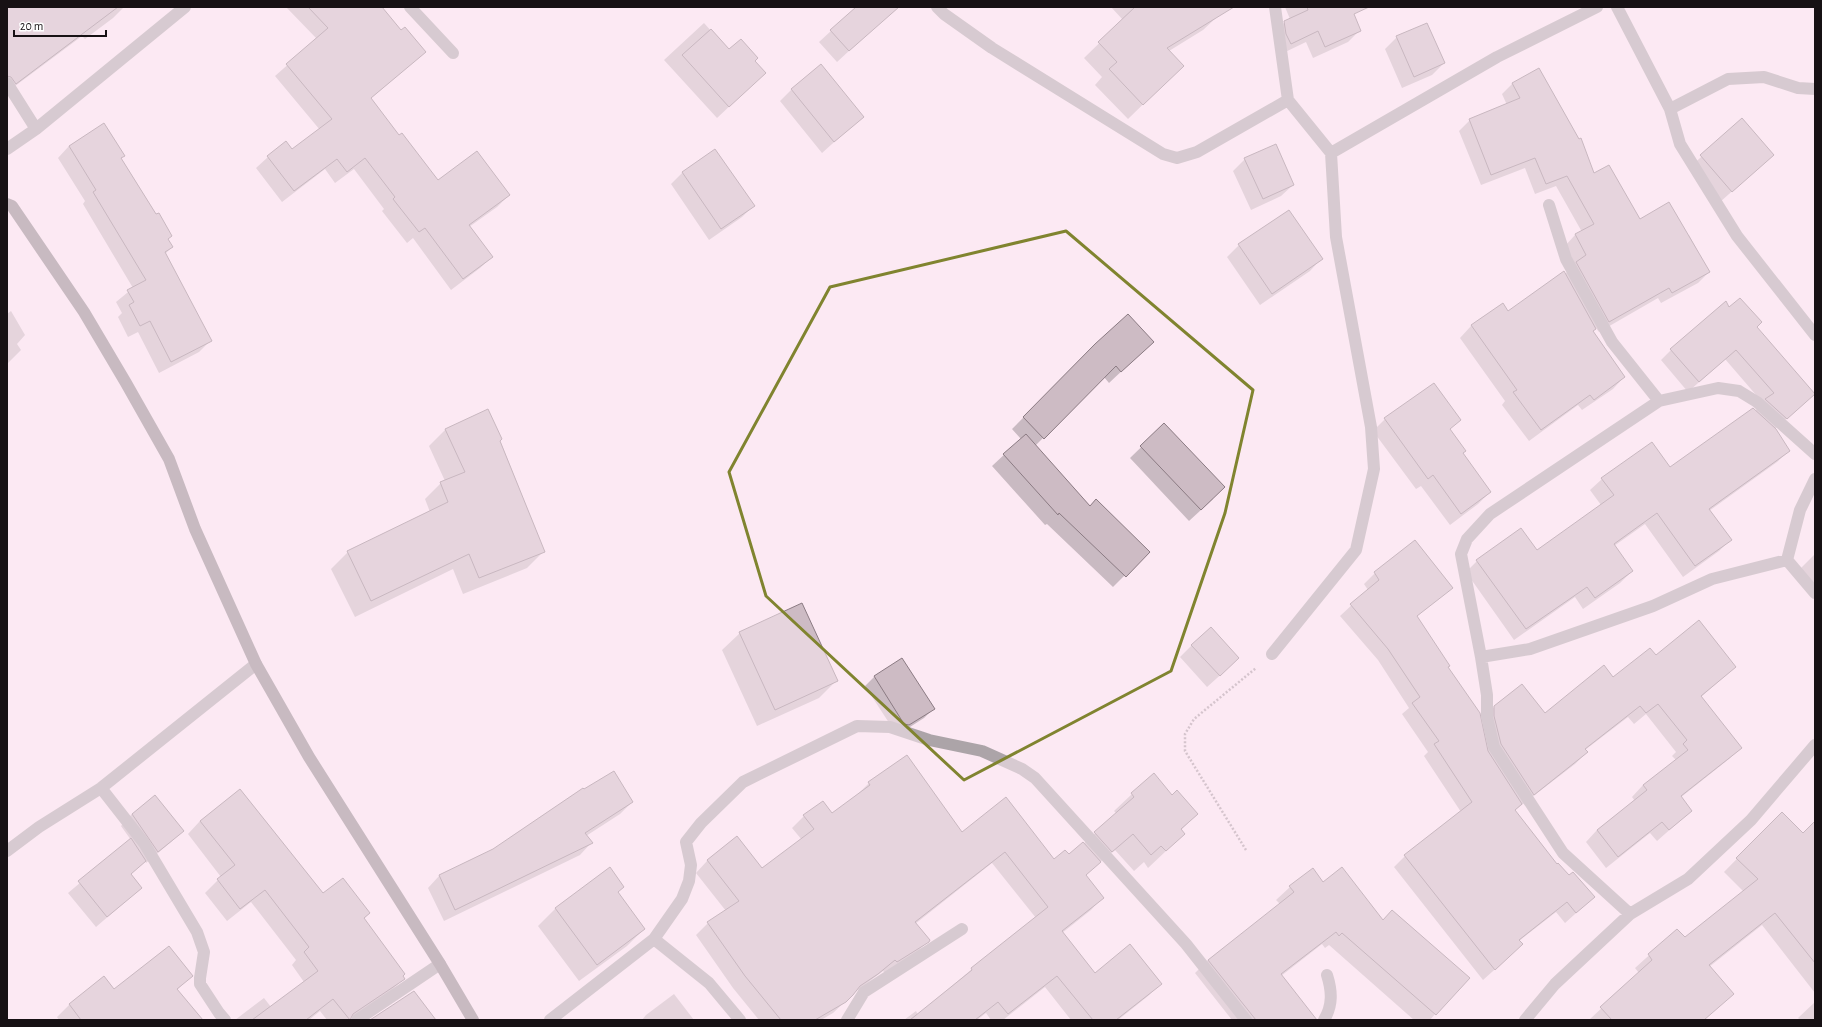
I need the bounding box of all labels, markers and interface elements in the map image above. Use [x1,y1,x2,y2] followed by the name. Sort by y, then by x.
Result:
[14,12,106,38] scale bar
[20,20,43,32] text: 20 m

